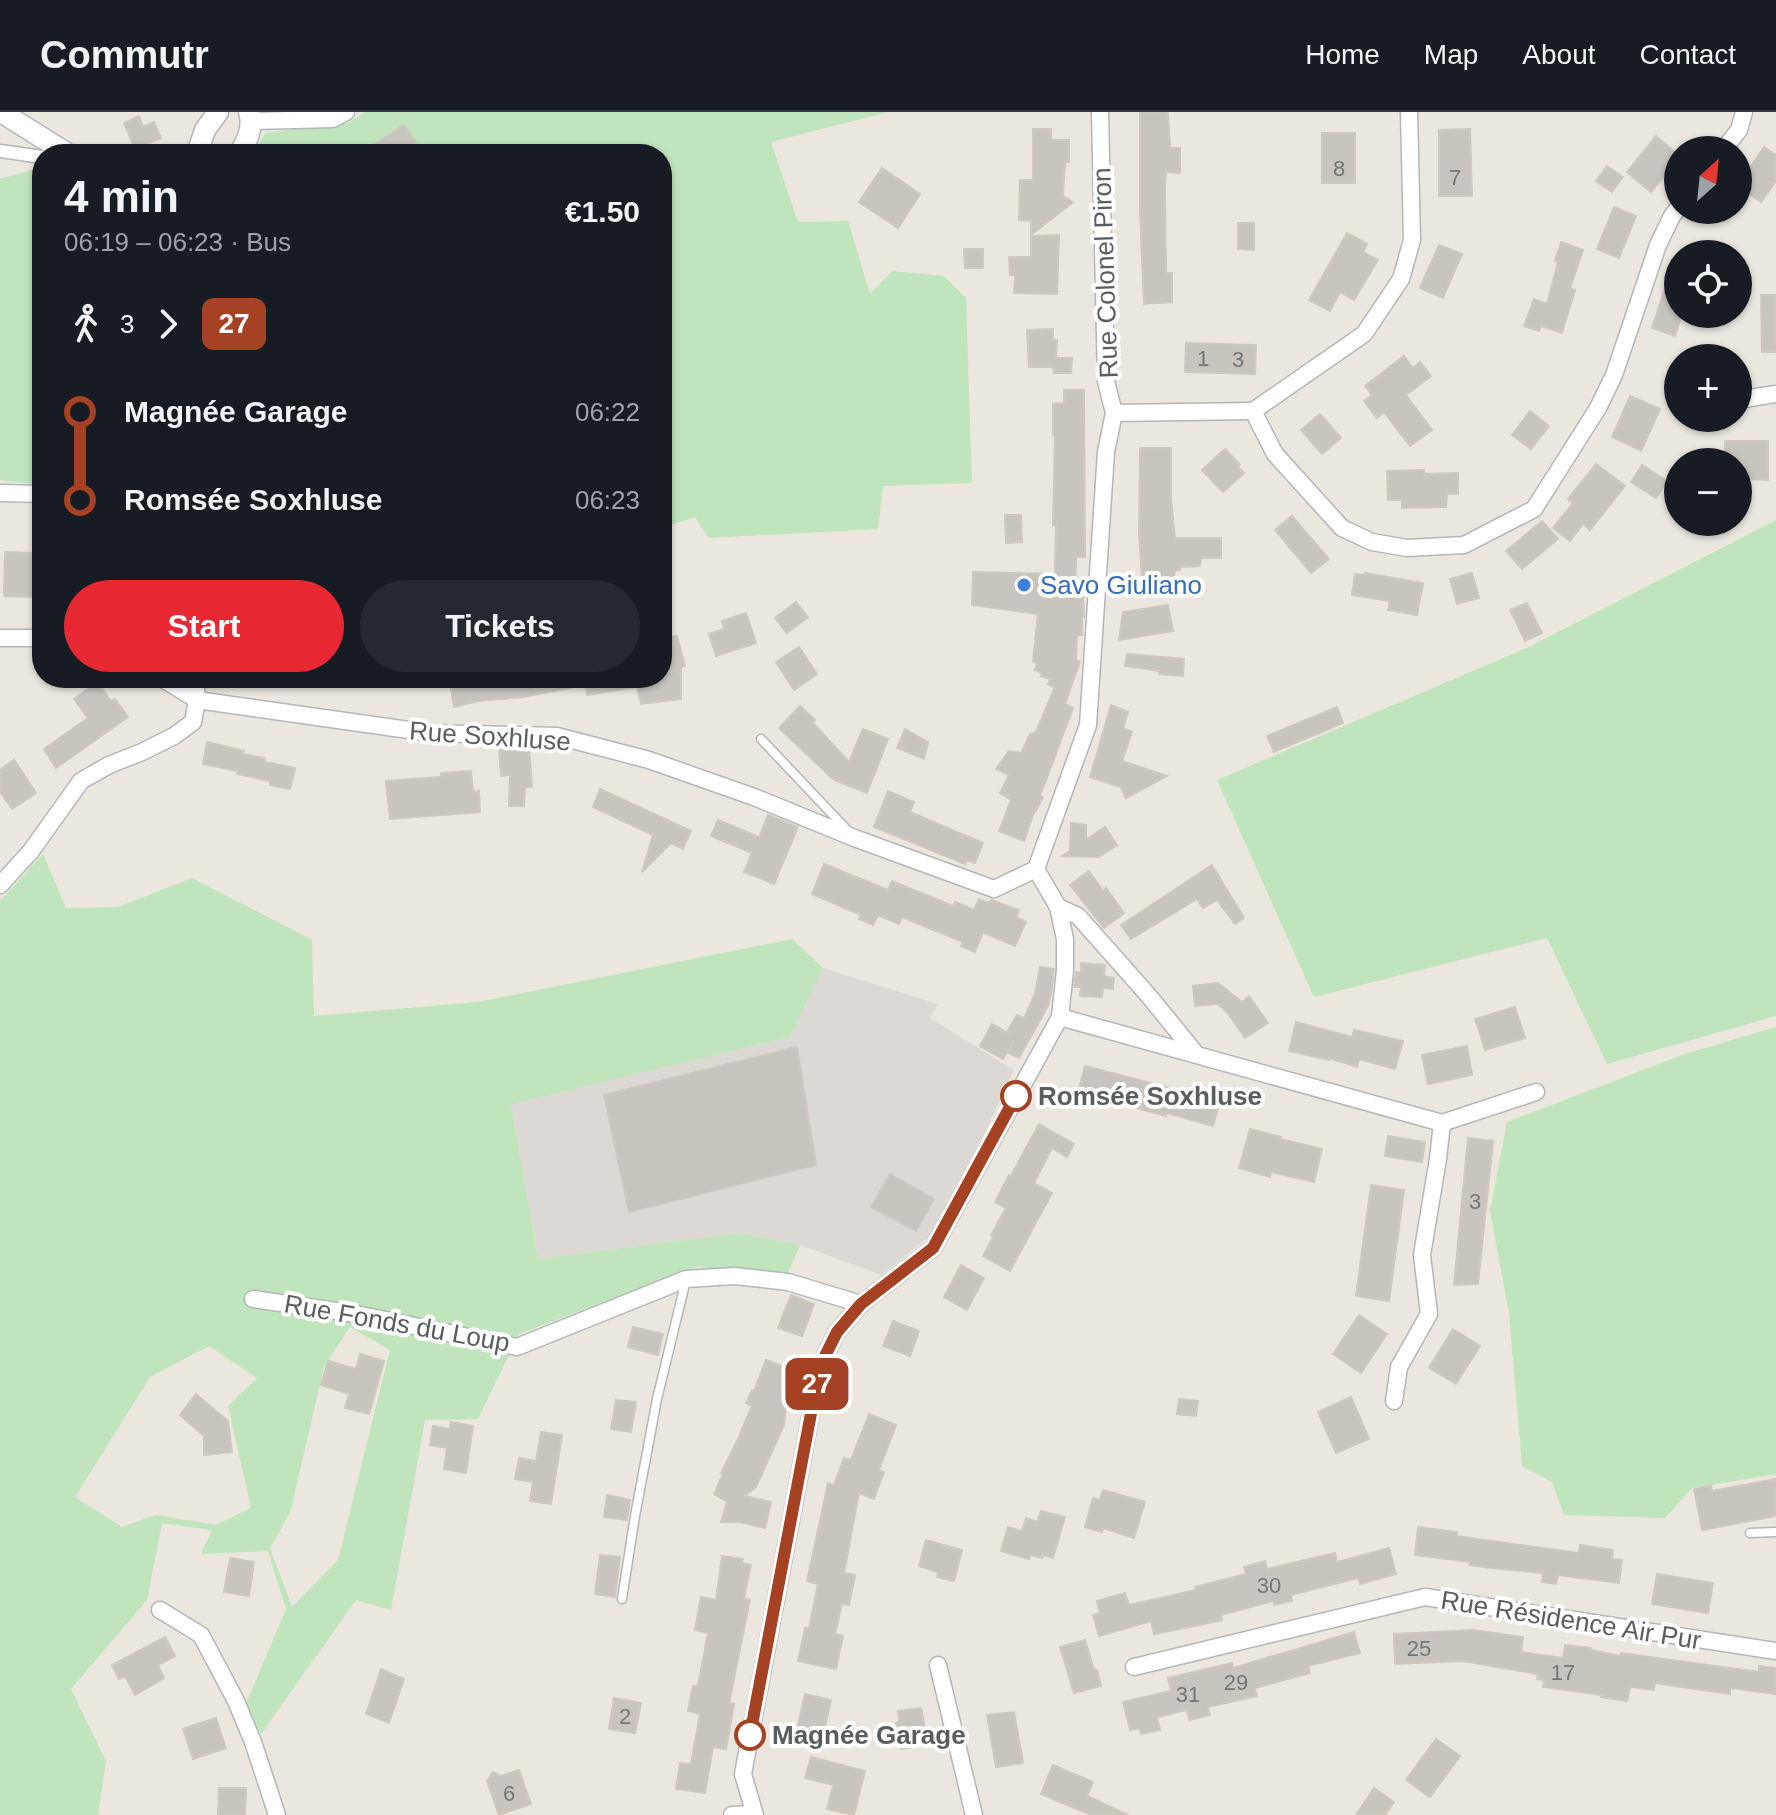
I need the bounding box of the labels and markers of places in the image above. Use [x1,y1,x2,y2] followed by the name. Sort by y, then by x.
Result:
[1040,570,1202,600] place label: Savo Giuliano
[1015,576,1033,594] marker: Savo Giuliano
[1001,1081,1031,1111] marker: Romsée Soxhluse
[1038,1081,1262,1111] place label: Romsée Soxhluse
[735,1720,765,1750] marker: Magnée Garage
[772,1720,966,1750] place label: Magnée Garage

